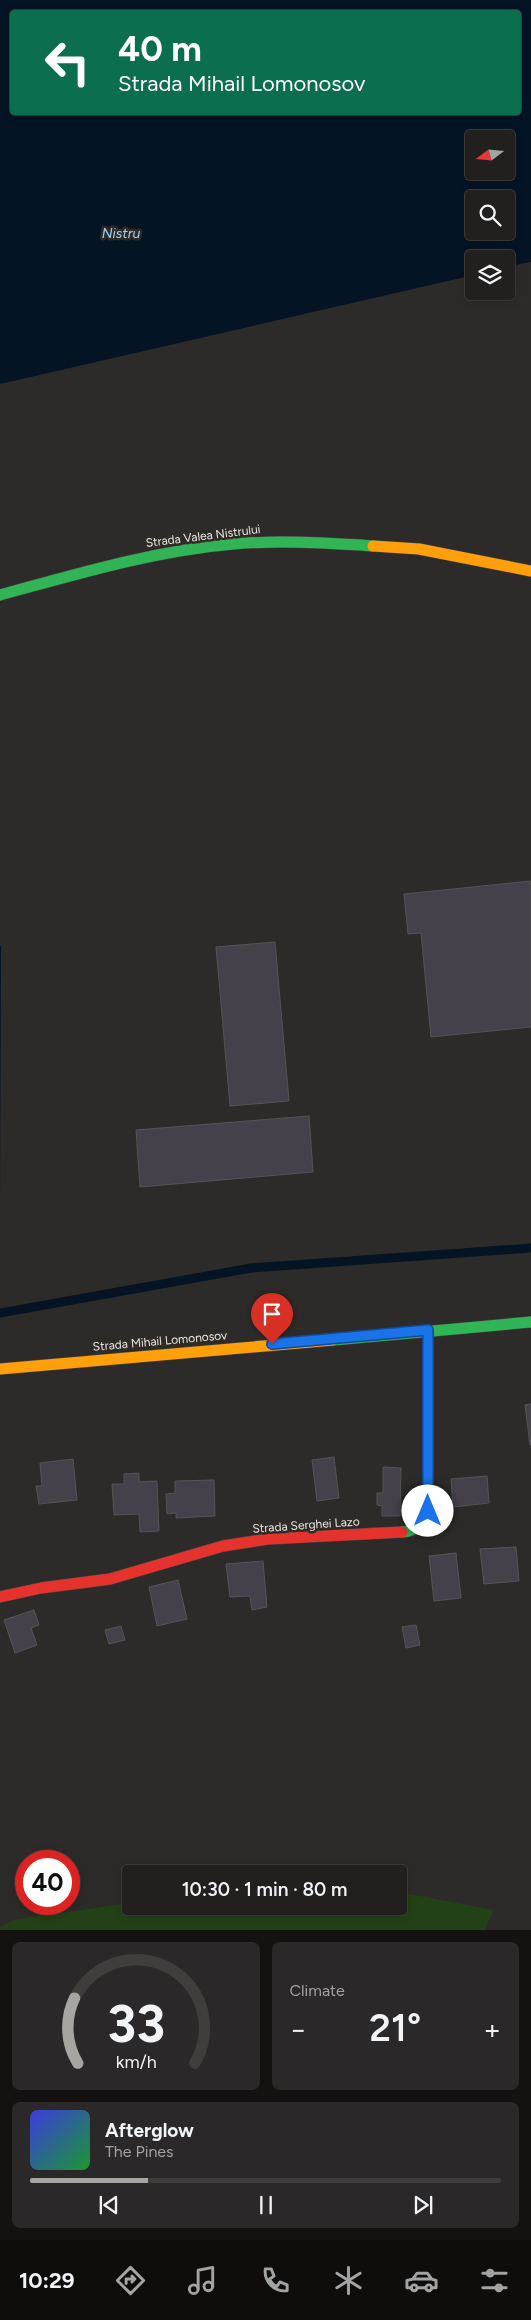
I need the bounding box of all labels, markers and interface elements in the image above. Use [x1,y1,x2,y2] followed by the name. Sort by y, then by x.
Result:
[118,28,202,70] text: 40 m
[35,30,100,95] icon: left
[118,70,366,97] text: Strada Mihail Lomonosov
[465,130,515,180] north arrow
[465,130,515,300] map controls
[465,190,515,240] button: search
[102,225,141,242] water label: Nistru
[465,250,515,300] button: layers
[145,522,261,550] street label: Strada Valea Nistrului
[251,1293,293,1344] pin
[258,1300,286,1328] icon: arrive
[92,1328,229,1354] street label: Strada Mihail Lomonosov
[401,1484,453,1536] position arrow
[252,1514,360,1536] street label: Strada Serghei Lazo
[15,1850,80,1915] speed limit sign: 40
[182,1878,347,1901] text: 10:30 · 1 min · 80 m
[290,1981,345,2000] text: Climate
[107,1993,165,2055] text: 33
[369,2005,421,2051] text: 21°
[290,2012,307,2046] text: −
[484,2012,501,2046] text: +
[115,2051,156,2072] text: km/h
[105,2119,194,2142] text: Afterglow
[105,2142,174,2161] text: The Pines
[95,2191,123,2219] icon: previous
[252,2191,280,2219] icon: pause
[409,2191,437,2219] icon: next
[113,2263,148,2298] icon: directions
[185,2263,220,2298] icon: music
[258,2263,293,2298] icon: phone
[331,2263,366,2298] icon: climate
[404,2263,439,2298] icon: car
[477,2263,512,2298] icon: filters
[19,2267,75,2294] text: 10:29

